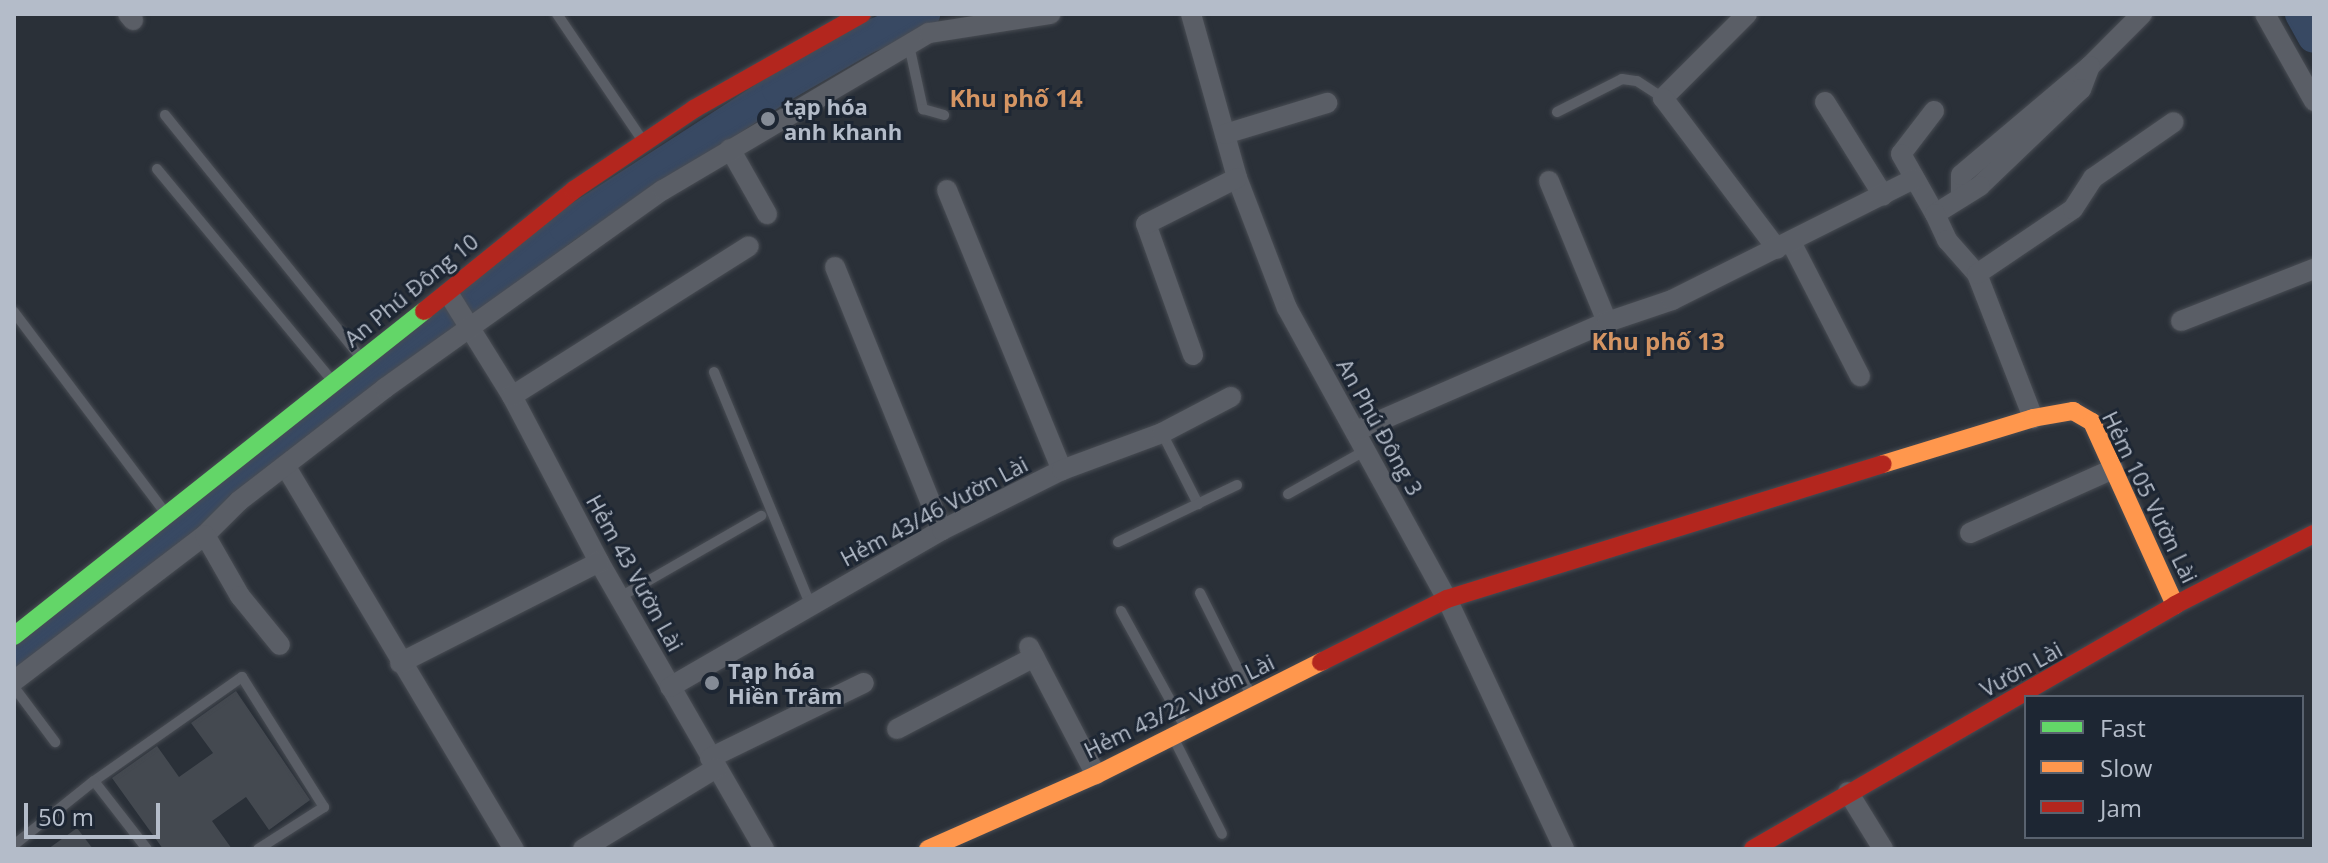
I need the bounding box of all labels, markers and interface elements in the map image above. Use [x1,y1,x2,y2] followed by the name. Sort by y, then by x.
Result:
[949,84,1083,112] district label: Khu phố 14
[784,93,902,144] place label: tạp hóa anh khanh
[759,110,777,128] marker: tạp hóa anh khanh
[339,228,483,352] street label: An Phú Đông 10
[1591,327,1725,355] district label: Khu phố 13
[1332,354,1428,500] street label: An Phú Đông 3
[2097,407,2203,587] street label: Hẻm 105 Vườn Lài
[836,450,1032,572] street label: Hẻm 43/46 Vườn Lài
[581,490,689,656] street label: Hẻm 43 Vườn Lài
[1975,636,2067,702] street label: Vườn Lài
[1080,648,1278,764] street label: Hẻm 43/22 Vườn Lài
[728,657,842,708] place label: Tạp hóa Hiền Trâm
[703,674,721,692] marker: Tạp hóa Hiền Trâm
[2024,695,2304,839] legend
[2100,711,2146,744] text: Fast
[2100,751,2152,784] text: Slow
[28,787,164,837] scale bar
[2100,791,2142,824] text: Jam
[38,800,94,833] text: 50 m

